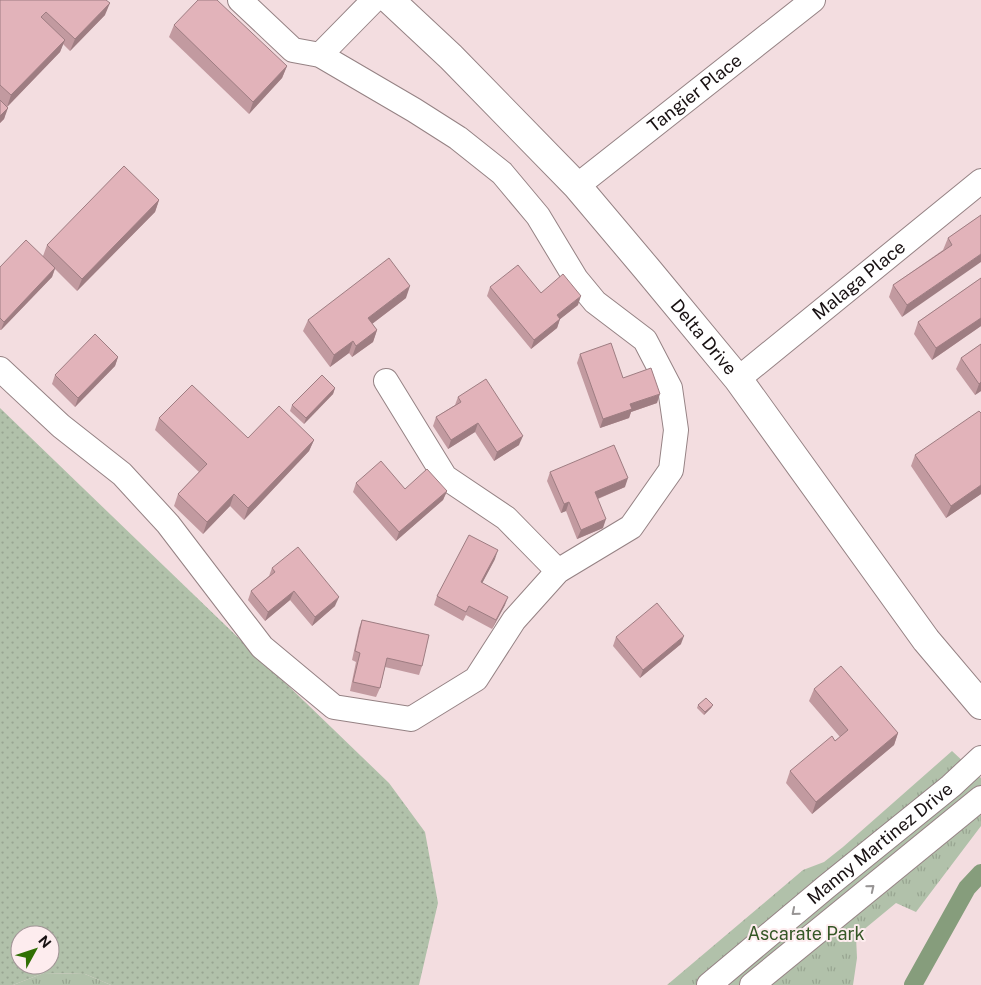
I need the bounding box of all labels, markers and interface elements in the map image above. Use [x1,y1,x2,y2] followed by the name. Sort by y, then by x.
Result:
[643,49,746,136] street label: Tangier Place
[808,236,909,324] street label: Malaga Place
[667,295,741,379] street label: Delta Drive
[803,778,957,908] street label: Manny Martinez Drive
[866,885,875,894] one-way arrow
[792,907,801,916] one-way arrow
[747,923,865,944] park label: Ascarate Park
[10,925,60,975] north arrow
[35,932,55,951] text: N

